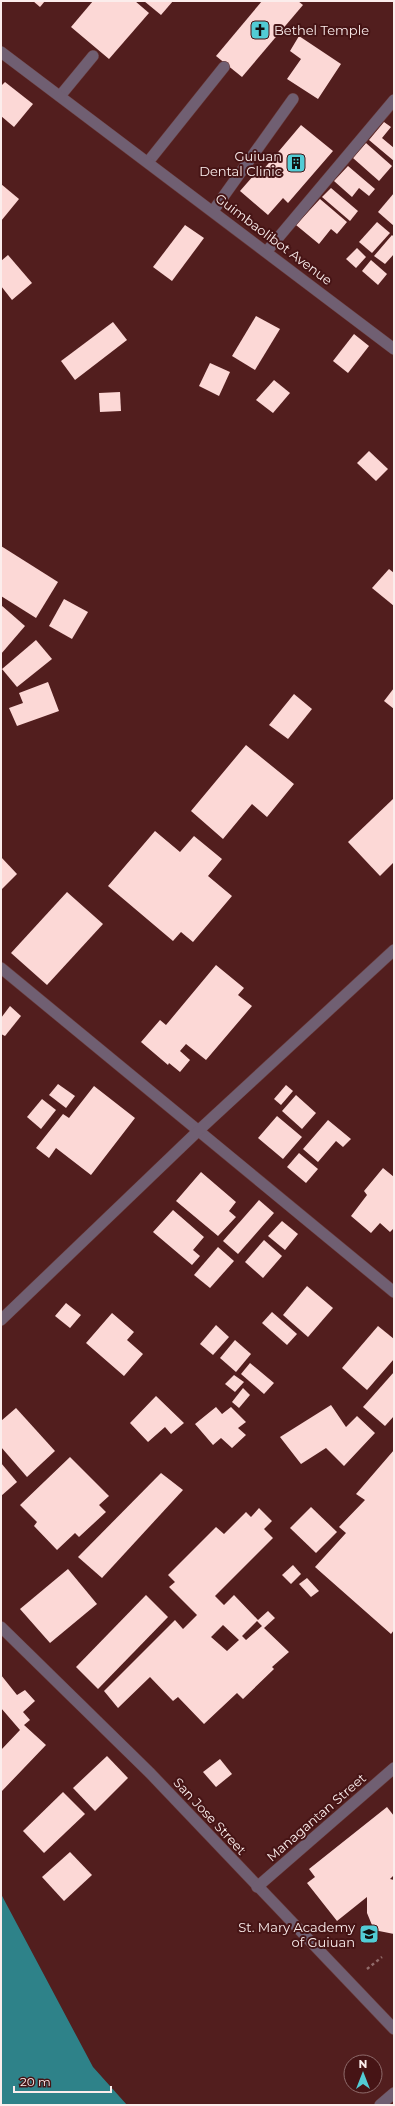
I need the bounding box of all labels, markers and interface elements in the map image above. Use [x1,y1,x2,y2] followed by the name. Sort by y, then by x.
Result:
[249,19,271,41] church icon: Bethel Temple
[274,22,369,38] place label: Bethel Temple
[199,148,282,179] place label: Guiuan Dental Clinic
[285,152,307,174] building icon: Guiuan Dental Clinic
[212,190,336,288] street label: Guimbaolibot Avenue
[263,1770,369,1864] street label: Managantan Street
[170,1774,250,1858] street label: San Jose Street
[238,1919,356,1950] place label: St. Mary Academy of Guiuan
[358,1923,380,1945] school or university icon: St. Mary Academy of Guiuan
[343,2054,383,2094] north arrow
[359,2057,367,2071] text: N
[14,2068,111,2094] scale bar
[20,2074,51,2089] text: 20 m

